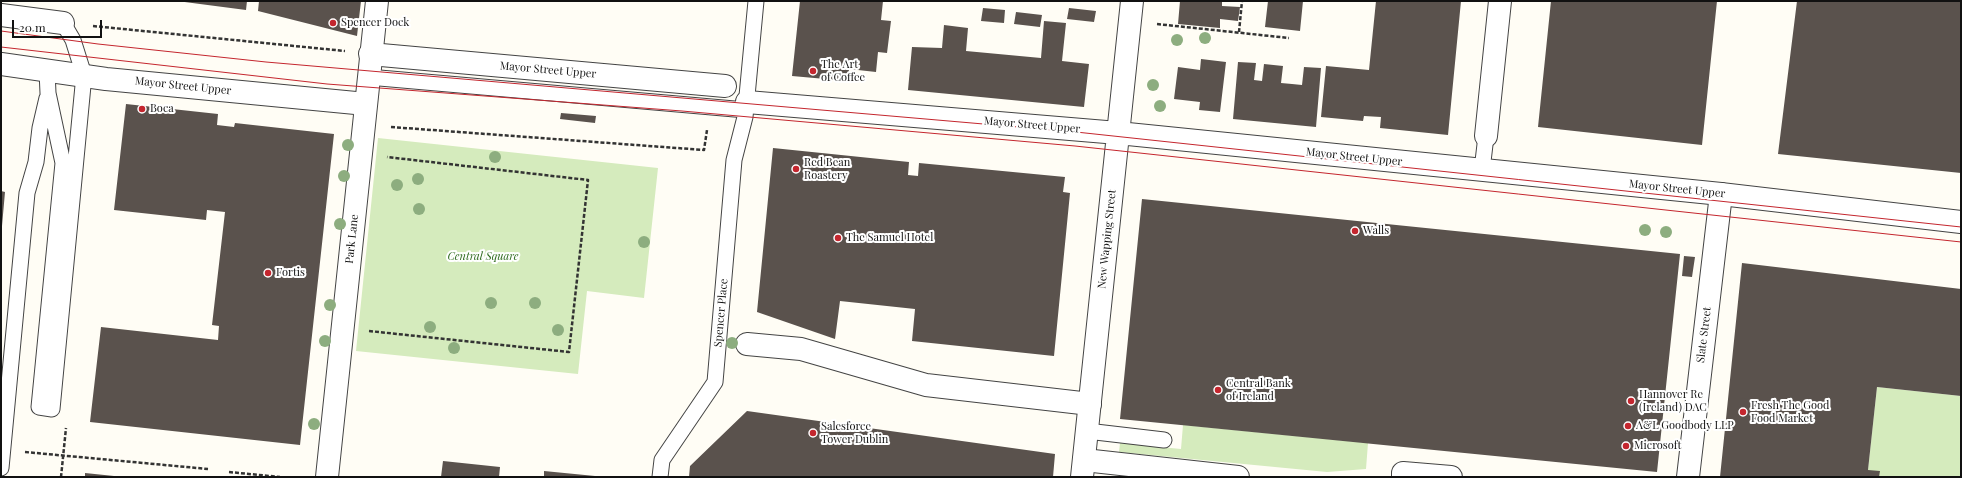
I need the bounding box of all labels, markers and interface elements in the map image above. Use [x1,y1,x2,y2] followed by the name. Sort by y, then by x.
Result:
[14,12,104,38] scale bar
[341,16,409,30] place label: Spencer Dock
[328,18,338,28] marker: Spencer Dock
[19,19,46,35] text: 20 m
[821,58,865,84] place label: The Art of Coffee
[499,59,597,81] street label: Mayor Street Upper
[808,66,818,76] marker: The Art of Coffee
[134,74,232,98] street label: Mayor Street Upper
[150,102,174,116] place label: Boca
[137,104,147,114] marker: Boca
[983,114,1081,136] street label: Mayor Street Upper
[1305,145,1403,169] street label: Mayor Street Upper
[804,156,850,182] place label: Red Bean Roastery
[791,164,801,174] marker: Red Bean Roastery
[1628,177,1726,201] street label: Mayor Street Upper
[1095,189,1119,289] street label: New Wapping Street
[343,214,361,264] street label: Park Lane
[1363,224,1389,238] place label: Walls
[1350,226,1360,236] marker: Walls
[846,231,933,245] place label: The Samuel Hotel
[833,233,843,243] marker: The Samuel Hotel
[447,250,519,264] park label: Central Square
[276,266,305,280] place label: Fortis
[263,268,273,278] marker: Fortis
[711,278,731,348] street label: Spencer Place
[1694,306,1714,364] street label: Slate Street
[1226,377,1291,403] place label: Central Bank of Ireland
[1213,385,1223,395] marker: Central Bank of Ireland
[1639,388,1707,414] place label: Hannover Re (Ireland) DAC
[1626,396,1636,406] marker: Hannover Re (Ireland) DAC
[1751,399,1829,425] place label: Fresh The Good Food Market
[1738,407,1748,417] marker: Fresh The Good Food Market
[1636,419,1734,433] place label: A&L Goodbody LLP
[821,420,888,446] place label: Salesforce Tower Dublin
[1623,421,1633,431] marker: A&L Goodbody LLP
[808,428,818,438] marker: Salesforce Tower Dublin
[1634,439,1681,453] place label: Microsoft
[1621,441,1631,451] marker: Microsoft

